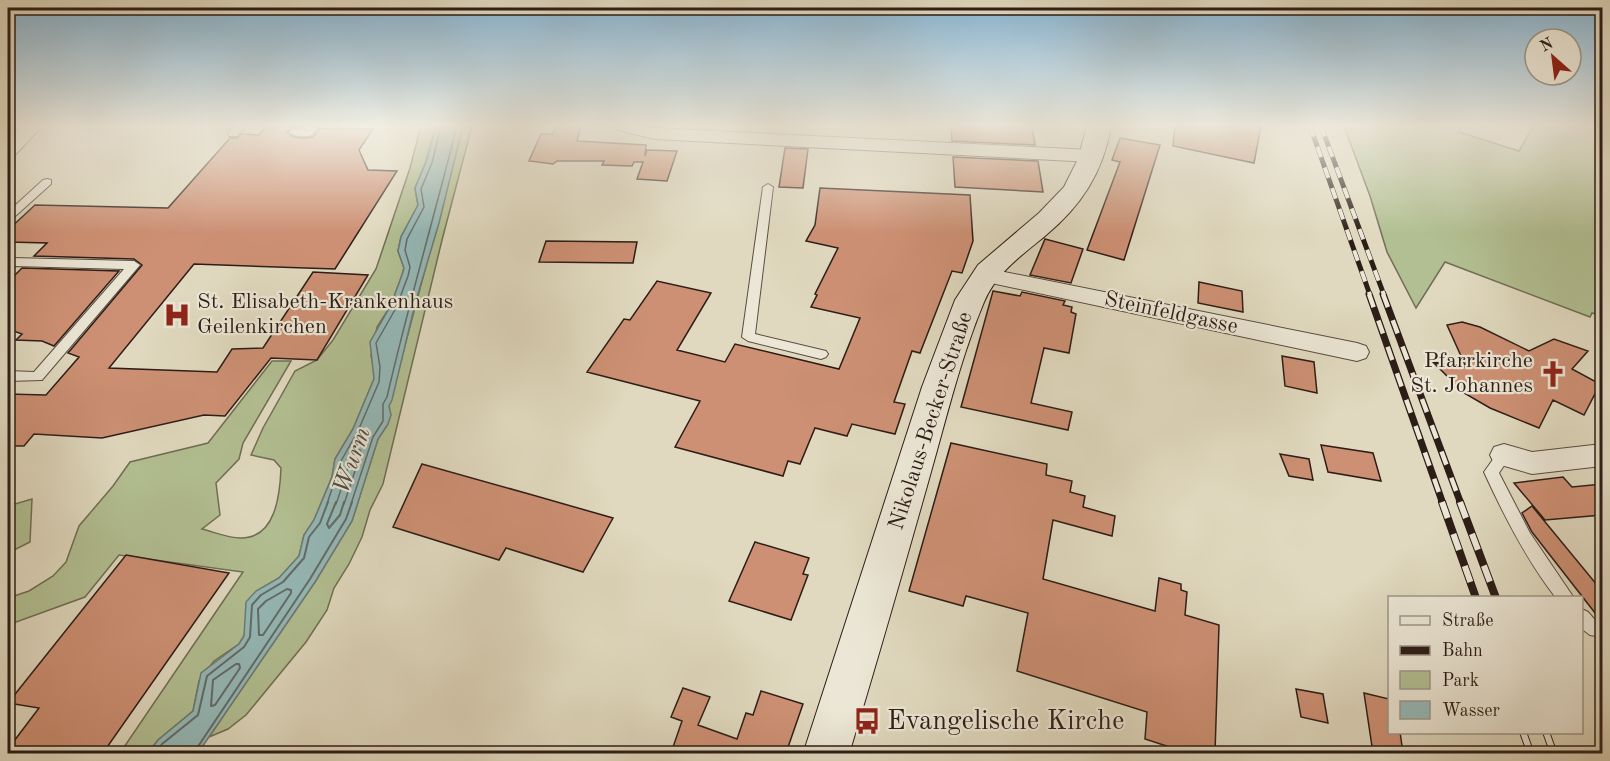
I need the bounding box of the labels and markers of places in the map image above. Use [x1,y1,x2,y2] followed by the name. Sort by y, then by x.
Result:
[197,291,453,338] place label: St. Elisabeth-Krankenhaus Geilenkirchen
[162,300,192,330] hospital icon: St. Elisabeth-Krankenhaus Geilenkirchen
[1410,350,1533,397] place label: Pfarrkirche St. Johannes
[1538,359,1568,389] church icon: Pfarrkirche St. Johannes
[852,706,882,736] bus stop icon: Evangelische Kirche
[887,708,1124,735] place label: Evangelische Kirche

